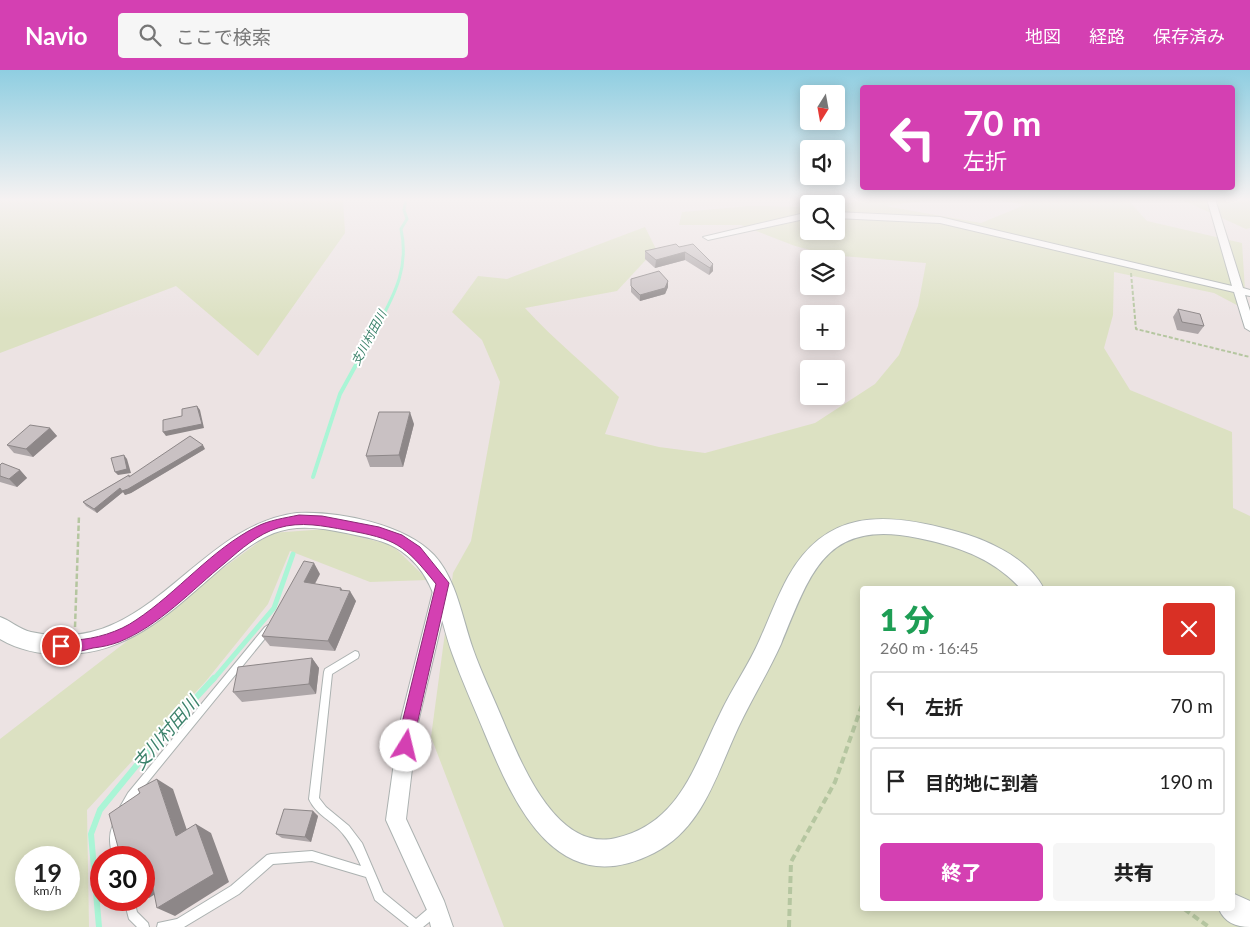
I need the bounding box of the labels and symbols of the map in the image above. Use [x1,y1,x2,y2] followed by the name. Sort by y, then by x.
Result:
[800,85,845,130] north arrow
[348,306,390,368] water label: 支川村田川
[40,625,82,667] pin
[127,690,204,774] water label: 支川村田川
[379,719,431,771] position arrow
[90,846,155,911] speed limit sign: 30

